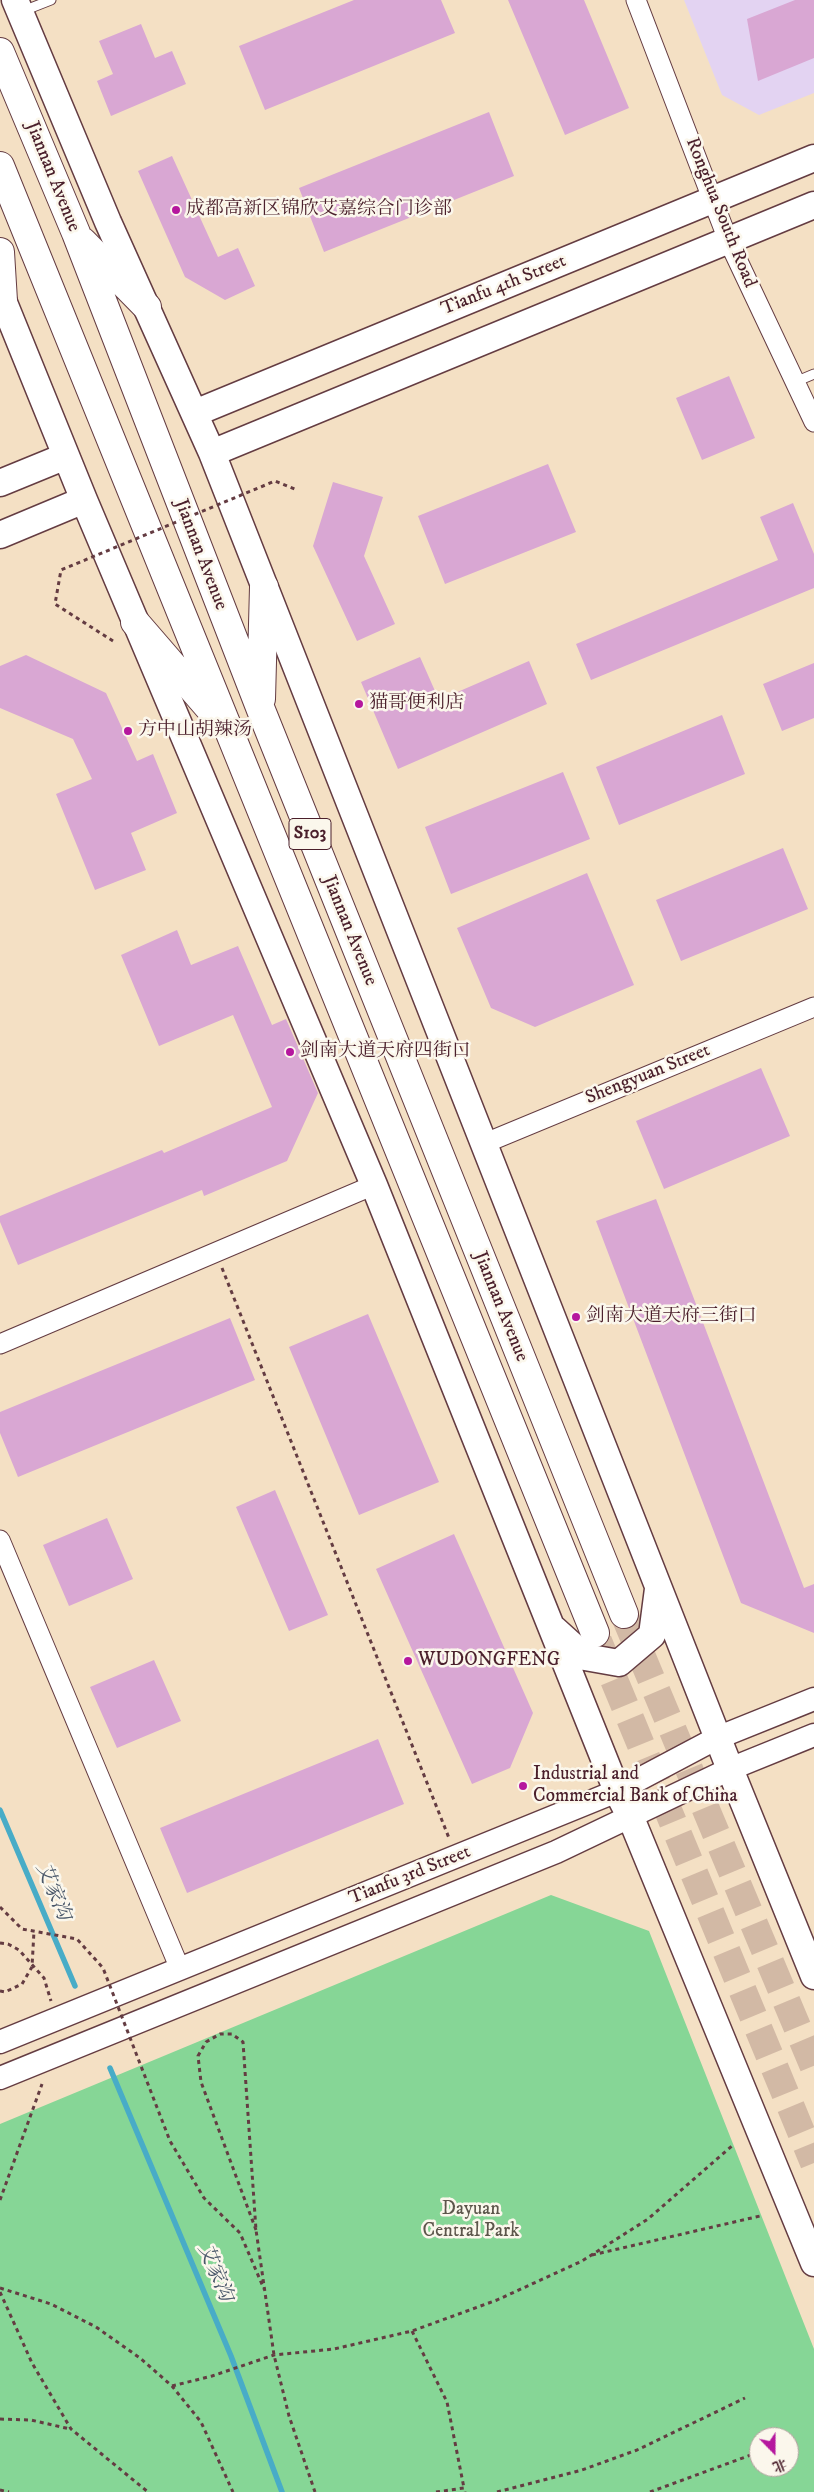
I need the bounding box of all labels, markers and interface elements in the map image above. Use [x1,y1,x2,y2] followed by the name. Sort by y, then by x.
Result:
[20,119,84,235] street label: Jiannan Avenue
[679,135,761,291] street label: Ronghua South Road
[186,199,452,221] place label: 成都高新区锦欣艾嘉综合门诊部
[170,204,182,216] marker: 成都高新区锦欣艾嘉综合门诊部
[438,251,570,321] street label: Tianfu 4th Street
[168,496,232,614] street label: Jiannan Avenue
[369,693,464,715] place label: 猫哥便利店
[353,698,365,710] marker: 猫哥便利店
[138,720,252,742] place label: 方中山胡辣汤
[122,725,134,737] marker: 方中山胡辣汤
[289,819,331,850] road number: S103
[317,873,381,989] street label: Jiannan Avenue
[582,1040,714,1110] street label: Shengyuan Street
[300,1041,471,1063] place label: 剑南大道天府四街口
[284,1046,296,1058] marker: 剑南大道天府四街口
[468,1249,532,1365] street label: Jiannan Avenue
[586,1306,757,1328] place label: 剑南大道天府三街口
[570,1311,582,1323] marker: 剑南大道天府三街口
[418,1650,560,1672] place label: WUDONGFENG
[402,1655,414,1667] marker: WUDONGFENG
[533,1764,737,1808] place label: Industrial and Commercial Bank of China
[517,1780,529,1792] marker: Industrial and Commercial Bank of China
[346,1841,474,1911] street label: Tianfu 3rd Street
[29,1860,75,1924] water label: 艾家沟
[423,2199,519,2243] park label: Dayuan Central Park
[191,2241,237,2305] water label: 艾家沟
[749,2427,799,2477] north arrow
[769,2454,789,2476] text: 北

